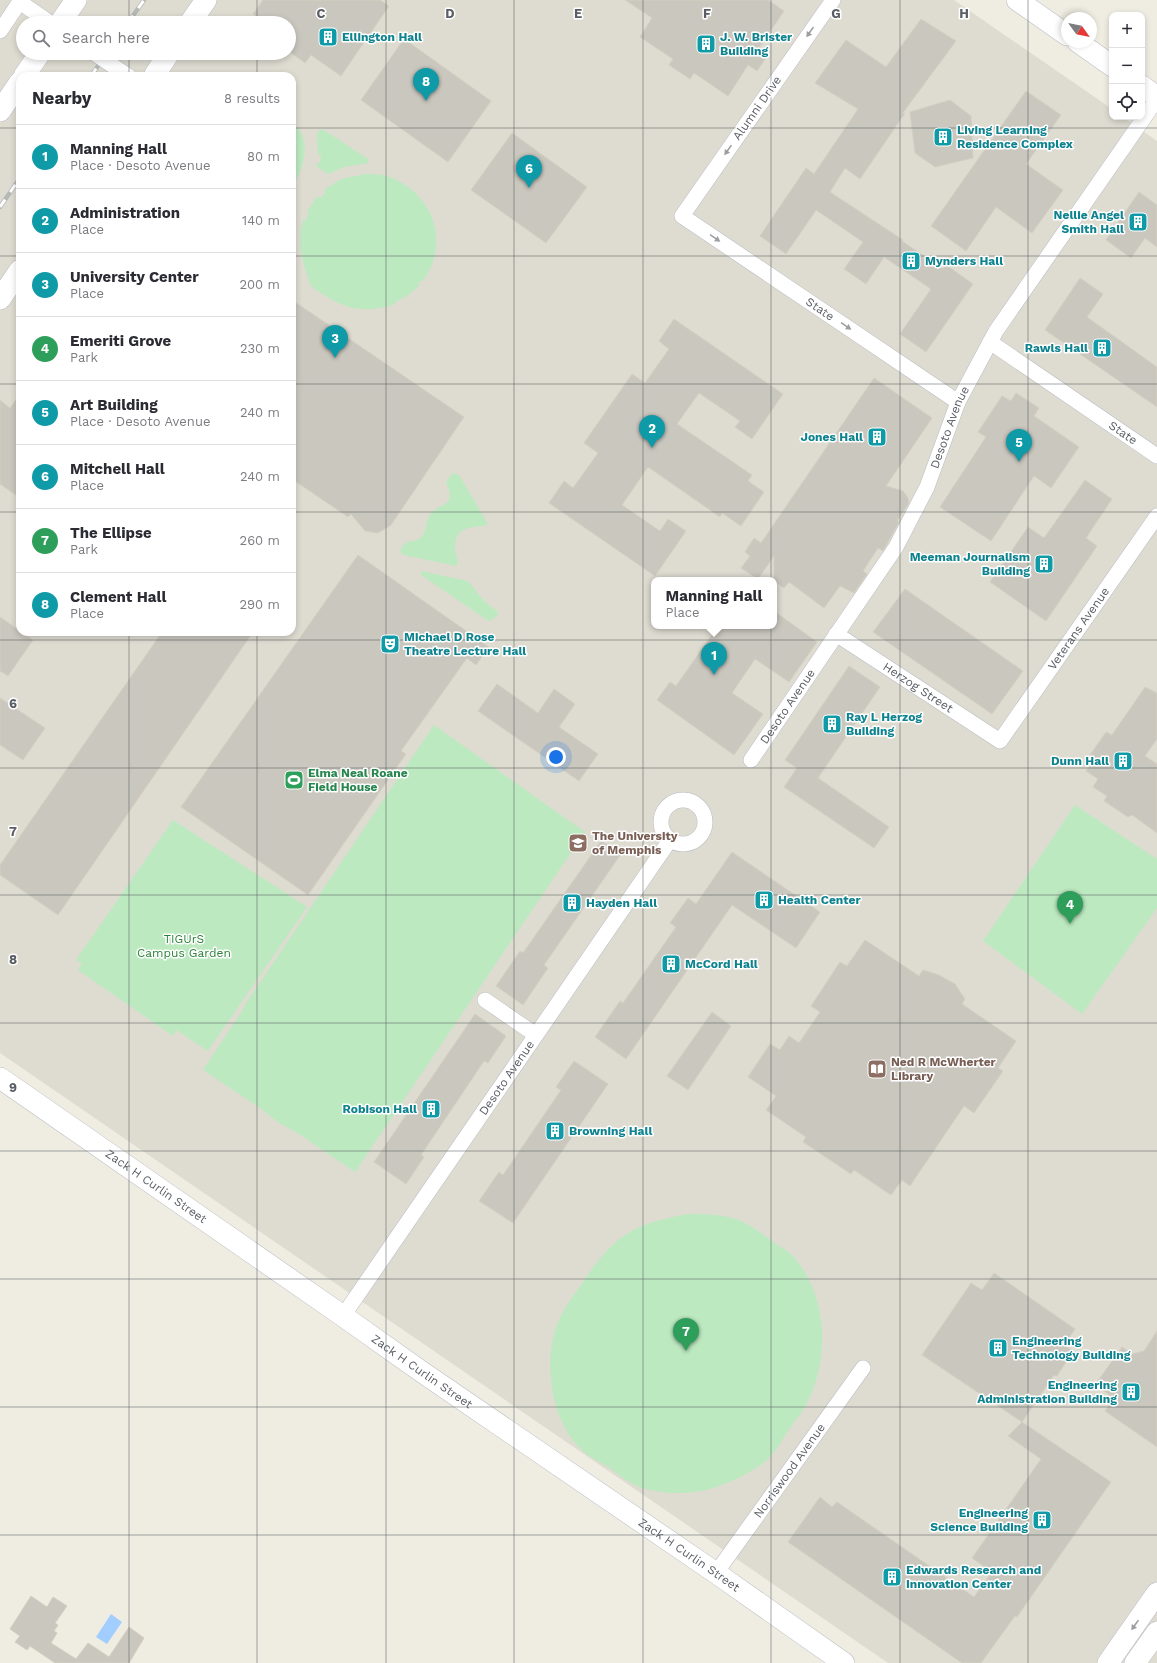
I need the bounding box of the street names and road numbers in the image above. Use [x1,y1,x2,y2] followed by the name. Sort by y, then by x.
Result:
[730,73,784,143] street label: Alumni Drive
[803,294,837,324] street label: State
[927,384,972,471] street label: Desoto Avenue
[1106,418,1140,447] street label: State
[1045,585,1112,672] street label: Veterans Avenue
[880,660,956,715] street label: Herzog Street
[757,666,818,746] street label: Desoto Avenue
[476,1038,537,1118] street label: Desoto Avenue
[103,1146,209,1226] street label: Zack H Curlin Street
[369,1331,475,1411] street label: Zack H Curlin Street
[751,1421,828,1521] street label: Norriswood Avenue
[636,1515,742,1595] street label: Zack H Curlin Street

